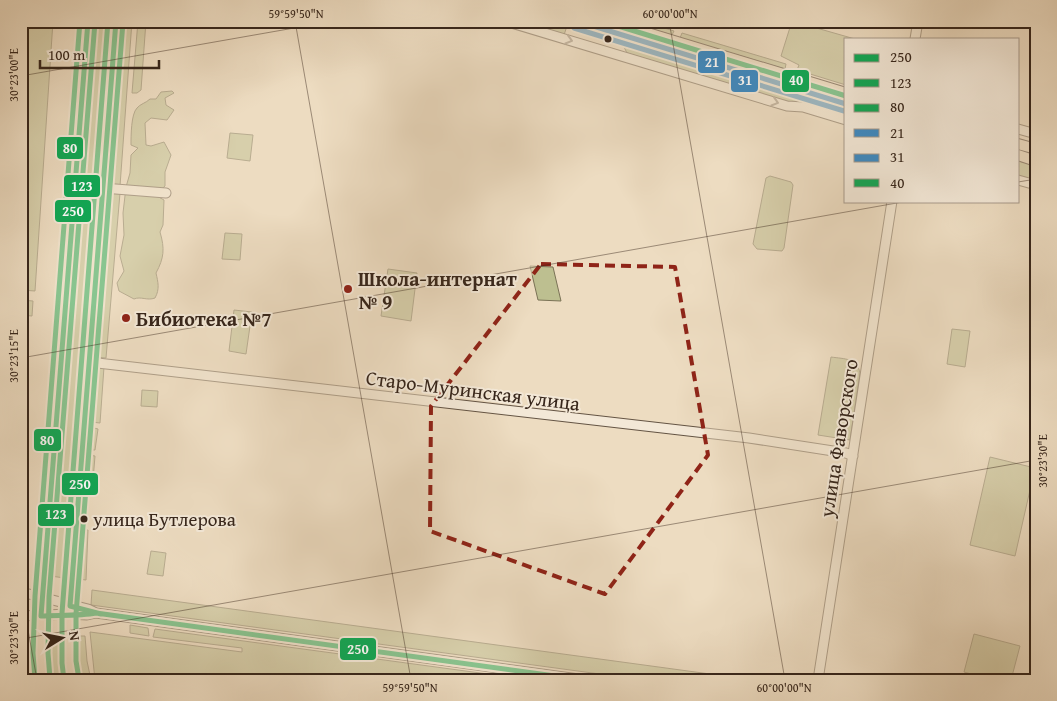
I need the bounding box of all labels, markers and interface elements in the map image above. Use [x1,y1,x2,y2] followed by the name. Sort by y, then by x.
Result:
[268,5,324,22] text: 59°59'50"N
[642,5,698,22] text: 60°00'00"N
[603,34,613,44] unlabelled marker
[564,35,573,45] one-way arrow
[40,38,159,70] scale bar
[844,38,1020,202] legend
[48,44,86,65] text: 100 m
[890,46,912,67] text: 250
[5,48,22,102] text: 30°23'00"E
[697,50,726,74] line badge: 21
[705,52,719,72] text: 21
[730,69,759,93] line badge: 31
[781,69,810,93] line badge: 40
[738,70,752,90] text: 31
[789,70,803,90] text: 40
[890,72,912,93] text: 123
[890,96,904,117] text: 80
[770,97,778,107] one-way arrow
[890,122,904,143] text: 21
[56,136,84,160] line badge: 80
[63,138,77,158] text: 80
[890,146,904,167] text: 31
[890,172,904,193] text: 40
[63,174,101,198] line badge: 123
[71,176,93,196] text: 123
[54,199,92,223] line badge: 250
[62,201,84,221] text: 250
[358,264,517,316] place label: Школа-интернат № 9
[342,283,354,295] marker: Школа-интернат № 9
[136,304,272,333] place label: Бибиотека №7
[120,312,132,324] marker: Бибиотека №7
[5,329,22,383] text: 30°23'15"E
[811,357,865,520] street label: улица Фаворского
[364,362,582,418] street label: Старо-Муринская улица
[33,428,62,452] line badge: 80
[40,430,54,450] text: 80
[1034,434,1051,488] text: 30°23'30"E
[61,472,99,496] line badge: 250
[69,474,91,494] text: 250
[37,503,75,527] line badge: 123
[45,504,67,524] text: 123
[92,505,236,533] place label: улица Бутлерова
[79,514,89,524] marker: улица Бутлерова
[5,611,22,665] text: 30°23'30"E
[38,614,88,664] north arrow
[64,629,86,643] text: N
[339,637,377,661] line badge: 250
[347,639,369,659] text: 250
[382,679,438,696] text: 59°59'50"N
[756,679,812,696] text: 60°00'00"N

